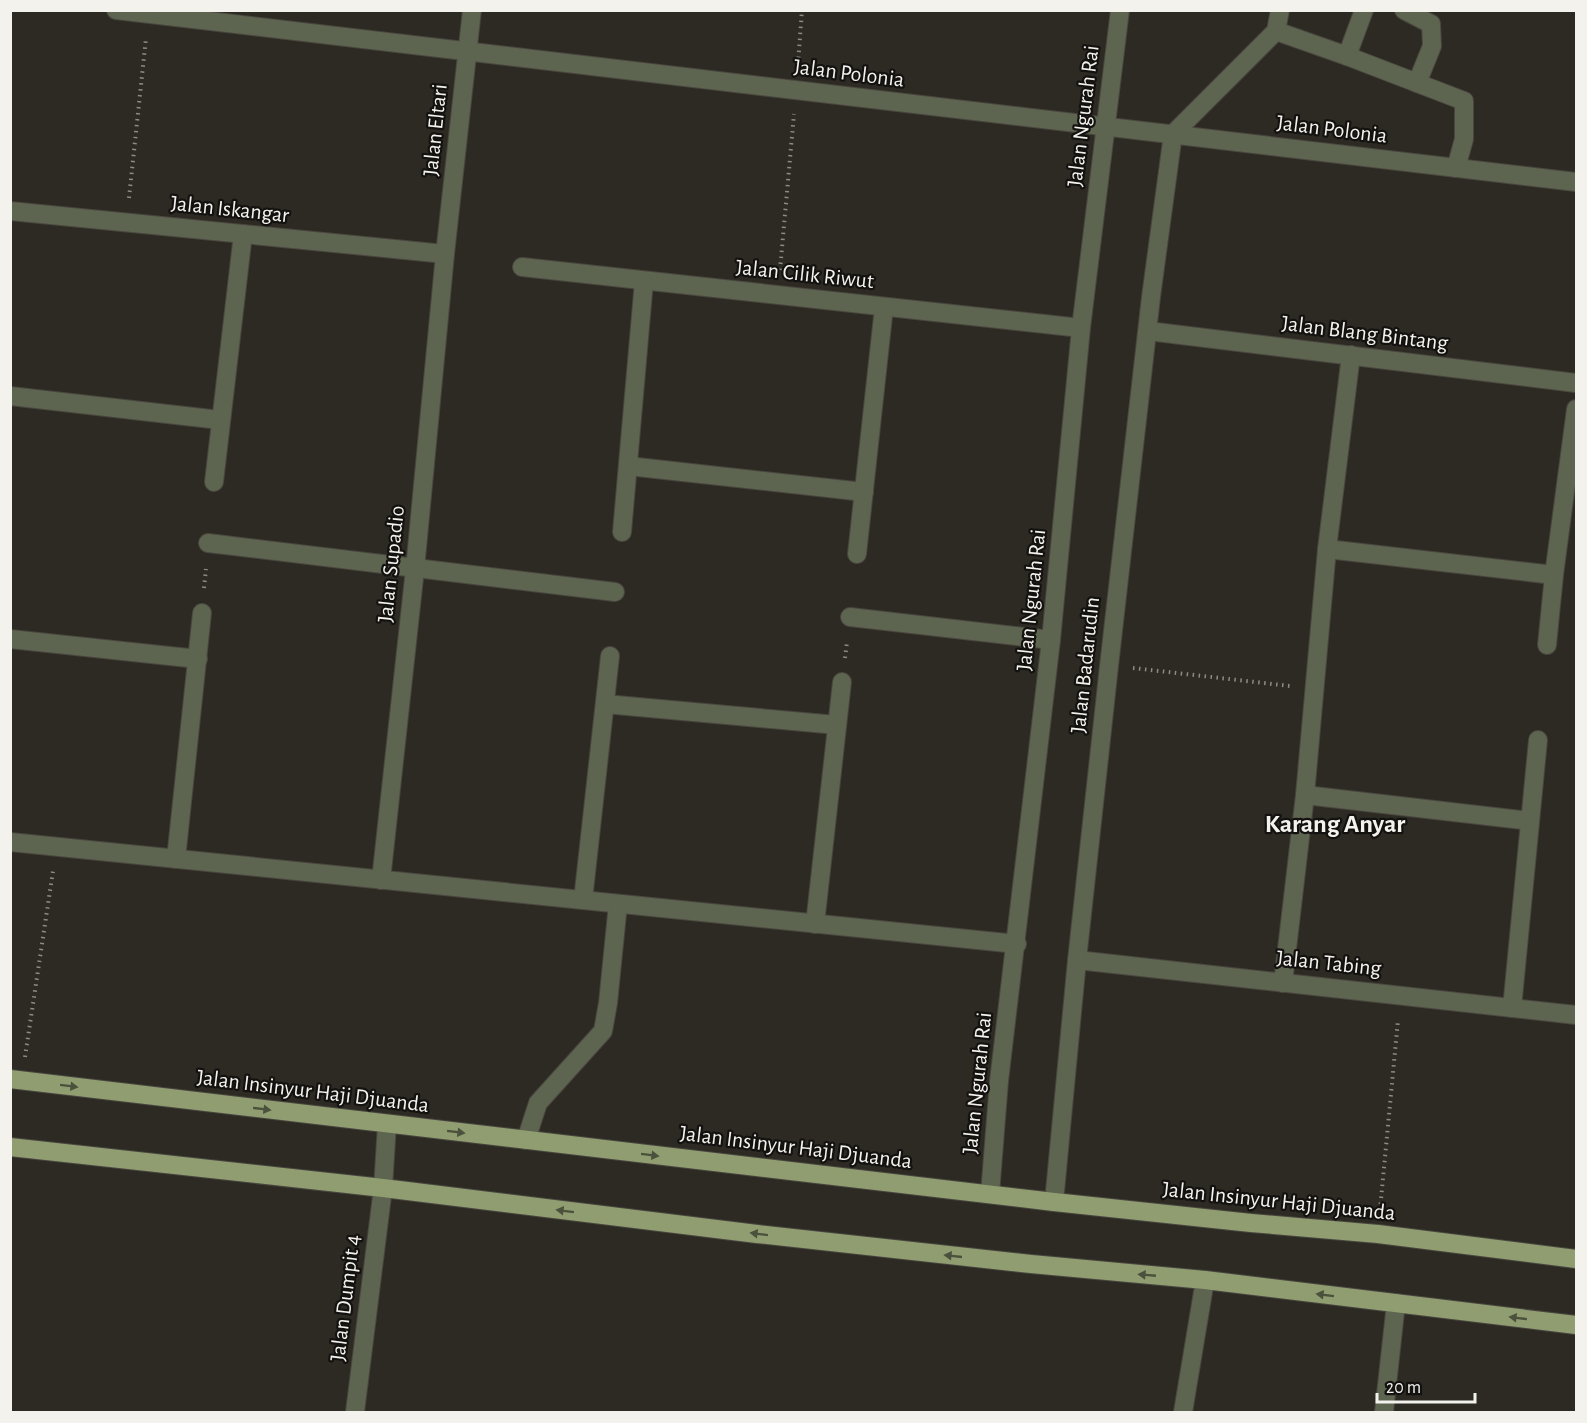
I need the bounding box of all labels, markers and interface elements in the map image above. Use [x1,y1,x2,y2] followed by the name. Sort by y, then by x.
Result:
[1063,44,1103,188] street label: Jalan Ngurah Rai
[793,55,905,91] street label: Jalan Polonia
[419,83,451,177] street label: Jalan Eltari
[1276,111,1388,147] street label: Jalan Polonia
[170,192,290,226] street label: Jalan Iskangar
[735,256,875,292] street label: Jalan Cilik Riwut
[1281,312,1450,354] street label: Jalan Blang Bintang
[374,504,408,624] street label: Jalan Supadio
[1013,528,1049,672] street label: Jalan Ngurah Rai
[1067,596,1103,734] street label: Jalan Badarudin
[1265,811,1405,837] district label: Karang Anyar
[1276,947,1383,979] street label: Jalan Tabing
[959,1011,995,1155] street label: Jalan Ngurah Rai
[196,1066,430,1116] street label: Jalan Insinyur Haji Djuanda
[59,1082,78,1091] one-way arrow
[253,1105,272,1114] one-way arrow
[679,1122,913,1172] street label: Jalan Insinyur Haji Djuanda
[446,1127,465,1137] one-way arrow
[640,1150,659,1159] one-way arrow
[1162,1178,1396,1224] street label: Jalan Insinyur Haji Djuanda
[556,1206,575,1216] one-way arrow
[749,1230,768,1239] one-way arrow
[326,1233,364,1363] street label: Jalan Dumpit 4
[943,1251,962,1260] one-way arrow
[1137,1270,1156,1280] one-way arrow
[1315,1290,1334,1299] one-way arrow
[1509,1313,1528,1323] one-way arrow
[1377,1366,1474,1404] scale bar
[1386,1379,1421,1397] text: 20 m

